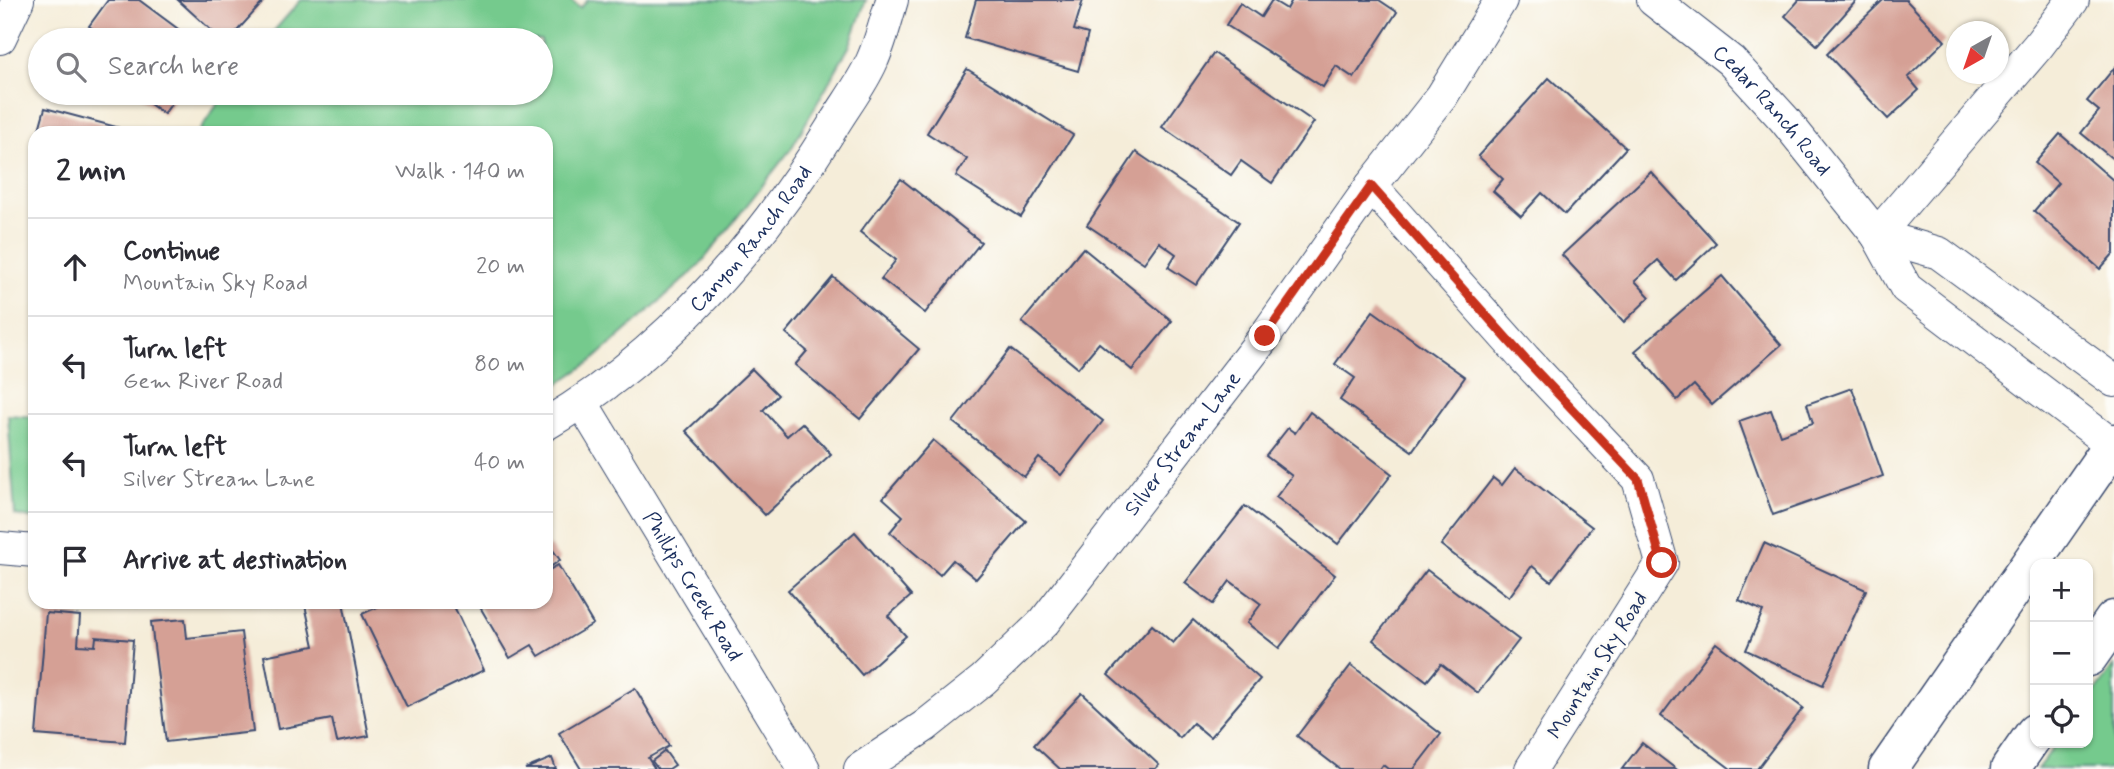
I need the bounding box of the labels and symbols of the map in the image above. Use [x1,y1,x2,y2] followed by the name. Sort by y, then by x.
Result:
[1946,21,2009,84] north arrow
[1707,39,1837,182] street label: Cedar Ranch Road
[684,160,819,319] street label: Canyon Ranch Road
[1249,320,1280,351] route end
[1118,366,1248,522] street label: Silver Stream Lane
[636,506,748,667] street label: Phillips Creek Road
[1646,547,1677,578] route start
[1541,586,1654,745] street label: Mountain Sky Road

